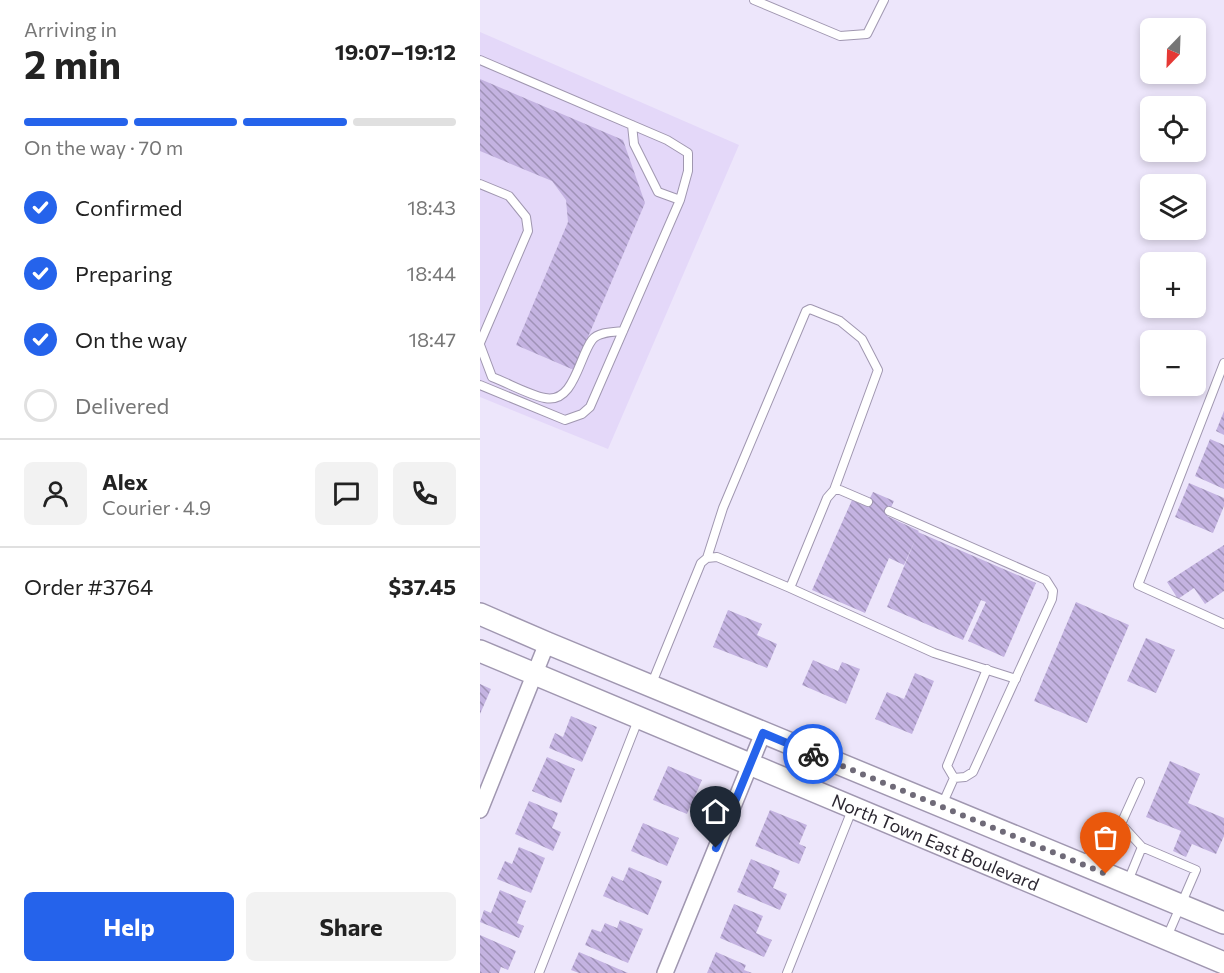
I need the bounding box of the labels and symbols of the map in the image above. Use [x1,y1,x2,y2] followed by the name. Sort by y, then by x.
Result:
[1140,18,1206,84] north arrow
[783,724,843,784] courier
[690,786,741,848] pin
[829,789,1043,895] street label: North Town East Boulevard
[1080,812,1131,874] pin

